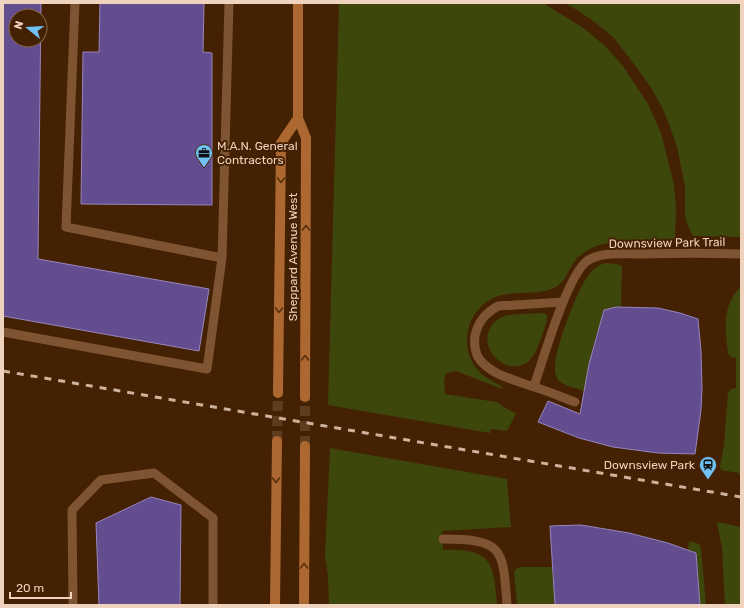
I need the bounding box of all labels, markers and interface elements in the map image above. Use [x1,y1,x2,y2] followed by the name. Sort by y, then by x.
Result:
[8,8,48,48] north arrow
[12,19,26,31] text: N
[217,139,298,167] place label: M.A.N. General Contractors
[194,143,214,168] office icon: M.A.N. General Contractors
[277,177,285,183] one-way arrow
[286,193,300,321] street label: Sheppard Avenue West
[302,225,310,231] one-way arrow
[609,235,725,251] street label: Downsview Park Trail
[275,307,283,313] one-way arrow
[301,355,309,361] one-way arrow
[698,455,718,480] station icon: Downsview Park
[604,458,696,472] place label: Downsview Park
[272,477,280,483] one-way arrow
[300,563,308,569] one-way arrow
[10,574,71,600] scale bar
[16,581,44,595] text: 20 m

